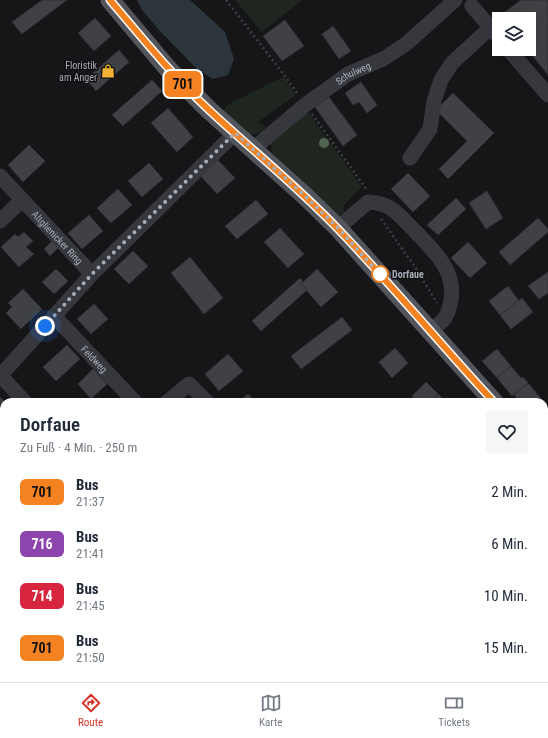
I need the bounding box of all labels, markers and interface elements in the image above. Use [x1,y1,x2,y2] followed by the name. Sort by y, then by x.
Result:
[492,12,536,56] map controls
[492,12,536,56] button: layers
[59,60,97,83] place label: Floristik am Anger
[333,60,372,87] street label: Schulweg
[100,63,116,79] shop icon: Floristik am Anger
[160,71,206,97] line badge: 701
[172,76,194,92] text: 701
[30,208,85,266] street label: Altglienicker Ring
[371,265,389,283] marker: Dorfaue
[392,269,424,280] place label: Dorfaue
[35,316,55,336] your location
[79,343,110,375] street label: Feldweg
[486,411,528,453] button: heart
[20,413,80,436] text: Dorfaue
[20,440,137,455] text: Zu Fuß · 4 Min. · 250 m
[76,476,99,494] text: Bus
[491,483,528,501] text: 2 Min.
[31,484,53,500] text: 701
[76,494,105,509] text: 21:37
[76,528,99,546] text: Bus
[491,535,528,553] text: 6 Min.
[31,536,53,552] text: 716
[76,546,105,561] text: 21:41
[76,580,99,598] text: Bus
[484,587,528,605] text: 10 Min.
[31,588,53,604] text: 714
[76,598,105,613] text: 21:45
[76,632,99,650] text: Bus
[484,639,528,657] text: 15 Min.
[31,640,53,656] text: 701
[76,650,105,665] text: 21:50
[78,692,103,729] tab: Route
[259,692,282,729] tab: Karte
[438,692,470,729] tab: Tickets

